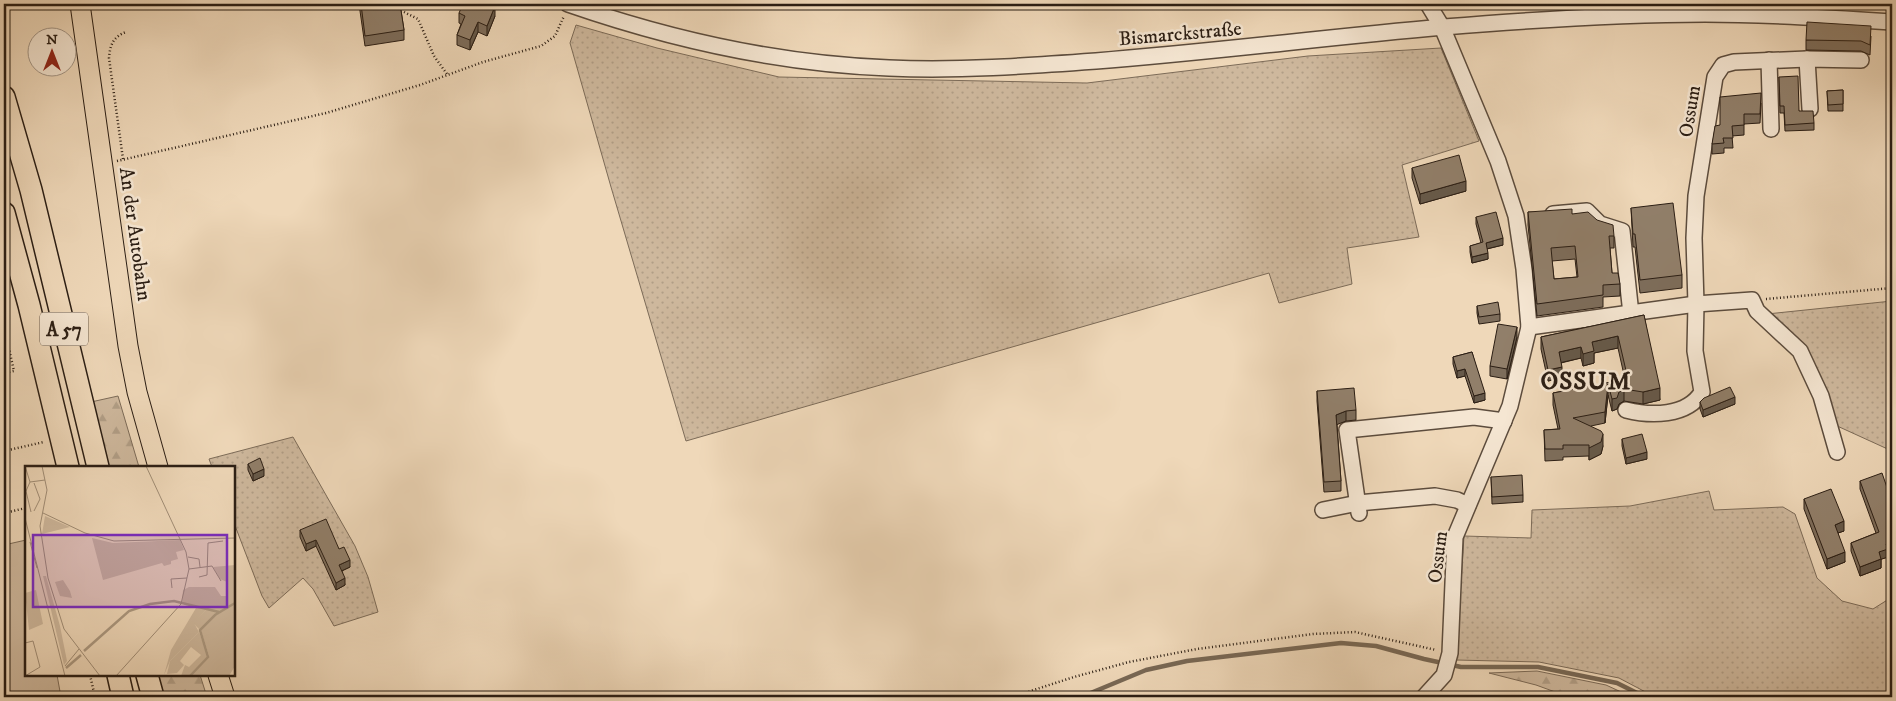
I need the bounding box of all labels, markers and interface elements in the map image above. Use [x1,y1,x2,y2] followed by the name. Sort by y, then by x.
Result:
[1118,17,1243,52] street label: Bismarckstraße
[28,28,78,78] north arrow
[46,31,58,49] text: N
[1674,83,1707,139] street label: Ossum
[113,166,156,303] street label: An der Autobahn
[40,312,88,346] road number: A 57
[1540,366,1632,397] district label: OSSUM
[25,466,235,676] inset map
[1423,530,1454,585] street label: Ossum

